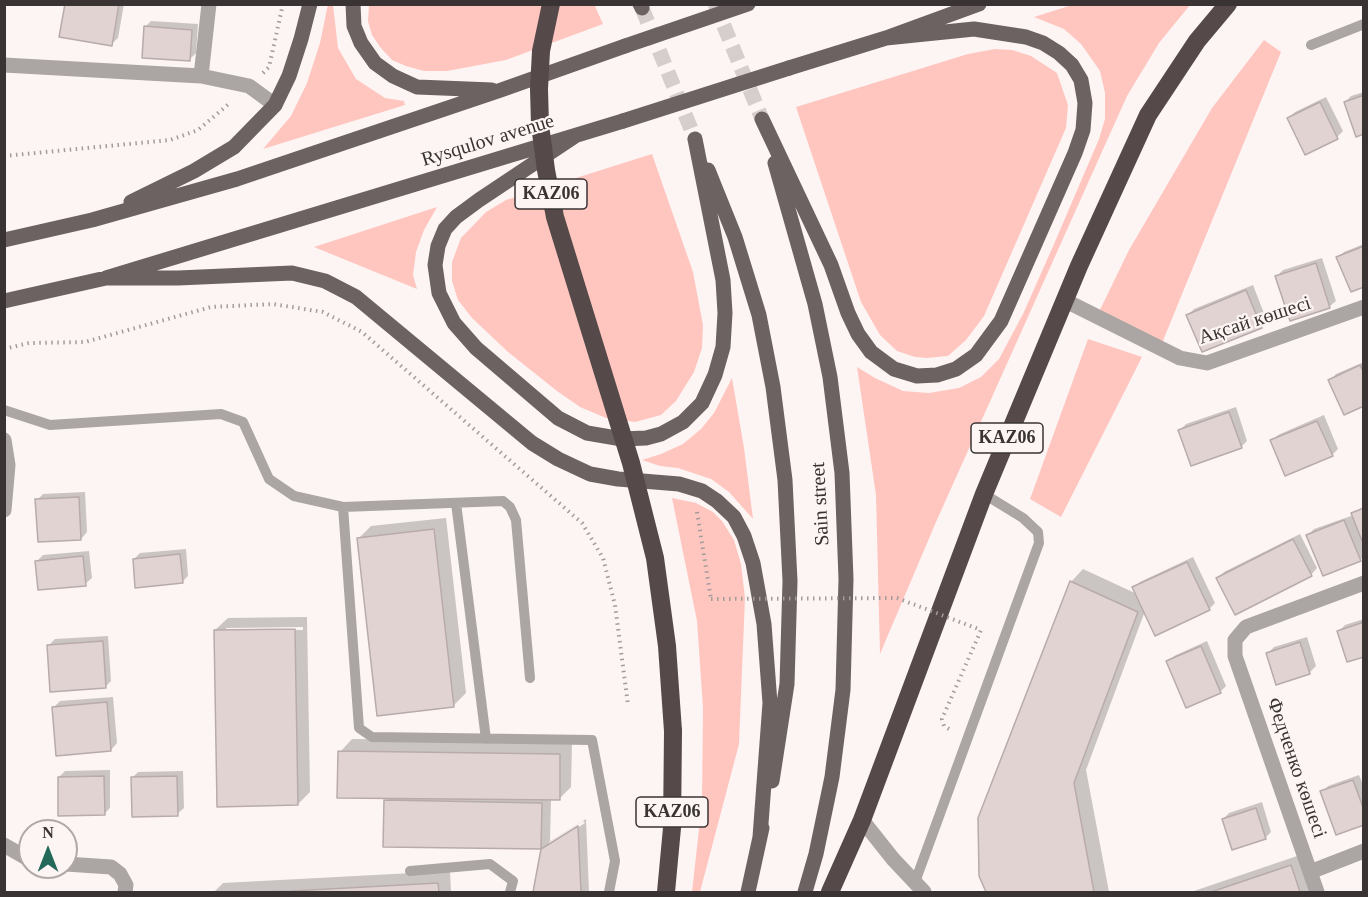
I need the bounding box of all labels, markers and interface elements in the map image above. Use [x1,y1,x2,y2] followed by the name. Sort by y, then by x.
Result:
[419,109,557,173] street label: Rysqulov avenue
[515,179,587,209] road number: KАZ06
[1196,292,1314,350] street label: Ақсай көшесі
[971,423,1043,453] road number: KАZ06
[807,461,835,547] street label: Sain street
[1261,695,1331,841] street label: Федченко көшесі
[636,797,708,827] road number: KАZ06
[18,819,78,879] north arrow
[42,824,54,841] text: N

